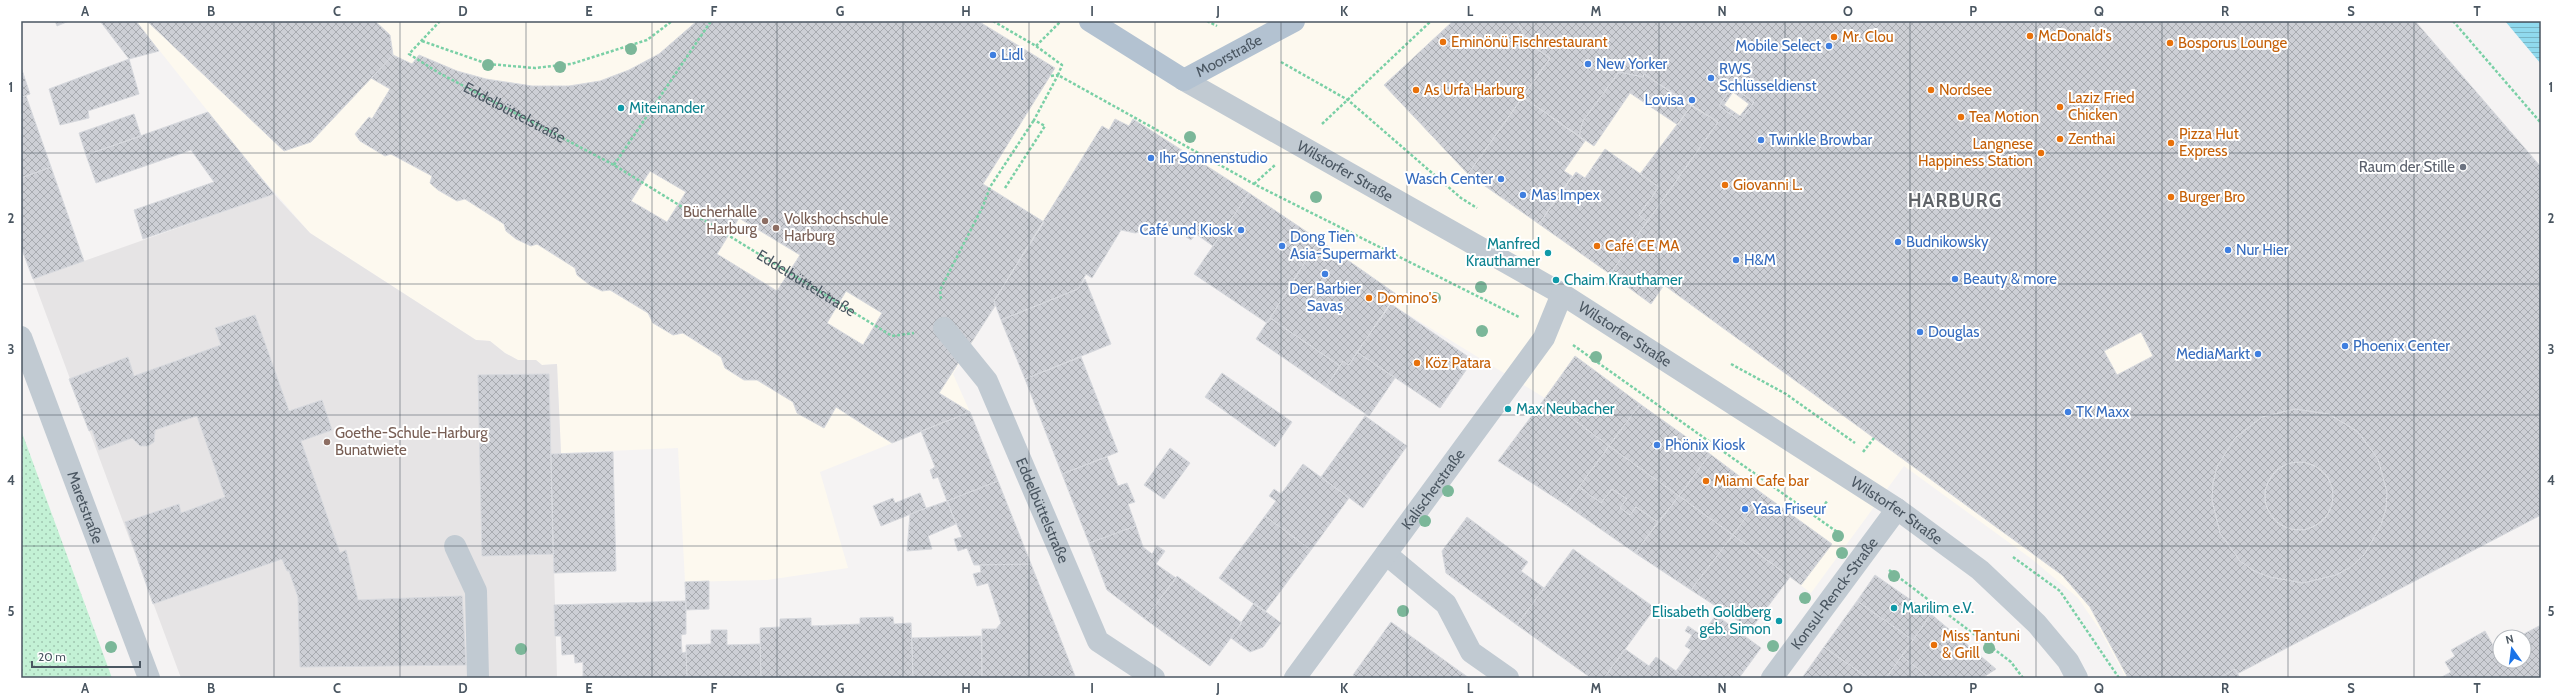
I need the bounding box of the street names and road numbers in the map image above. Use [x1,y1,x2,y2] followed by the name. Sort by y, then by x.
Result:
[1193,31,1265,81] street label: Moorstraße
[460,78,569,147] street label: Eddelbüttelstraße
[1294,137,1396,206] street label: Wilstorfer Straße
[753,246,859,321] street label: Eddelbüttelstraße
[1575,298,1675,371] street label: Wilstorfer Straße
[1398,445,1469,533] street label: Kalischerstraße
[1012,455,1073,566] street label: Eddelbüttelstraße
[63,469,107,546] street label: Maretstraße
[1847,473,1946,549] street label: Wilstorfer Straße
[1787,534,1882,653] street label: Konsul-Renck-Straße

